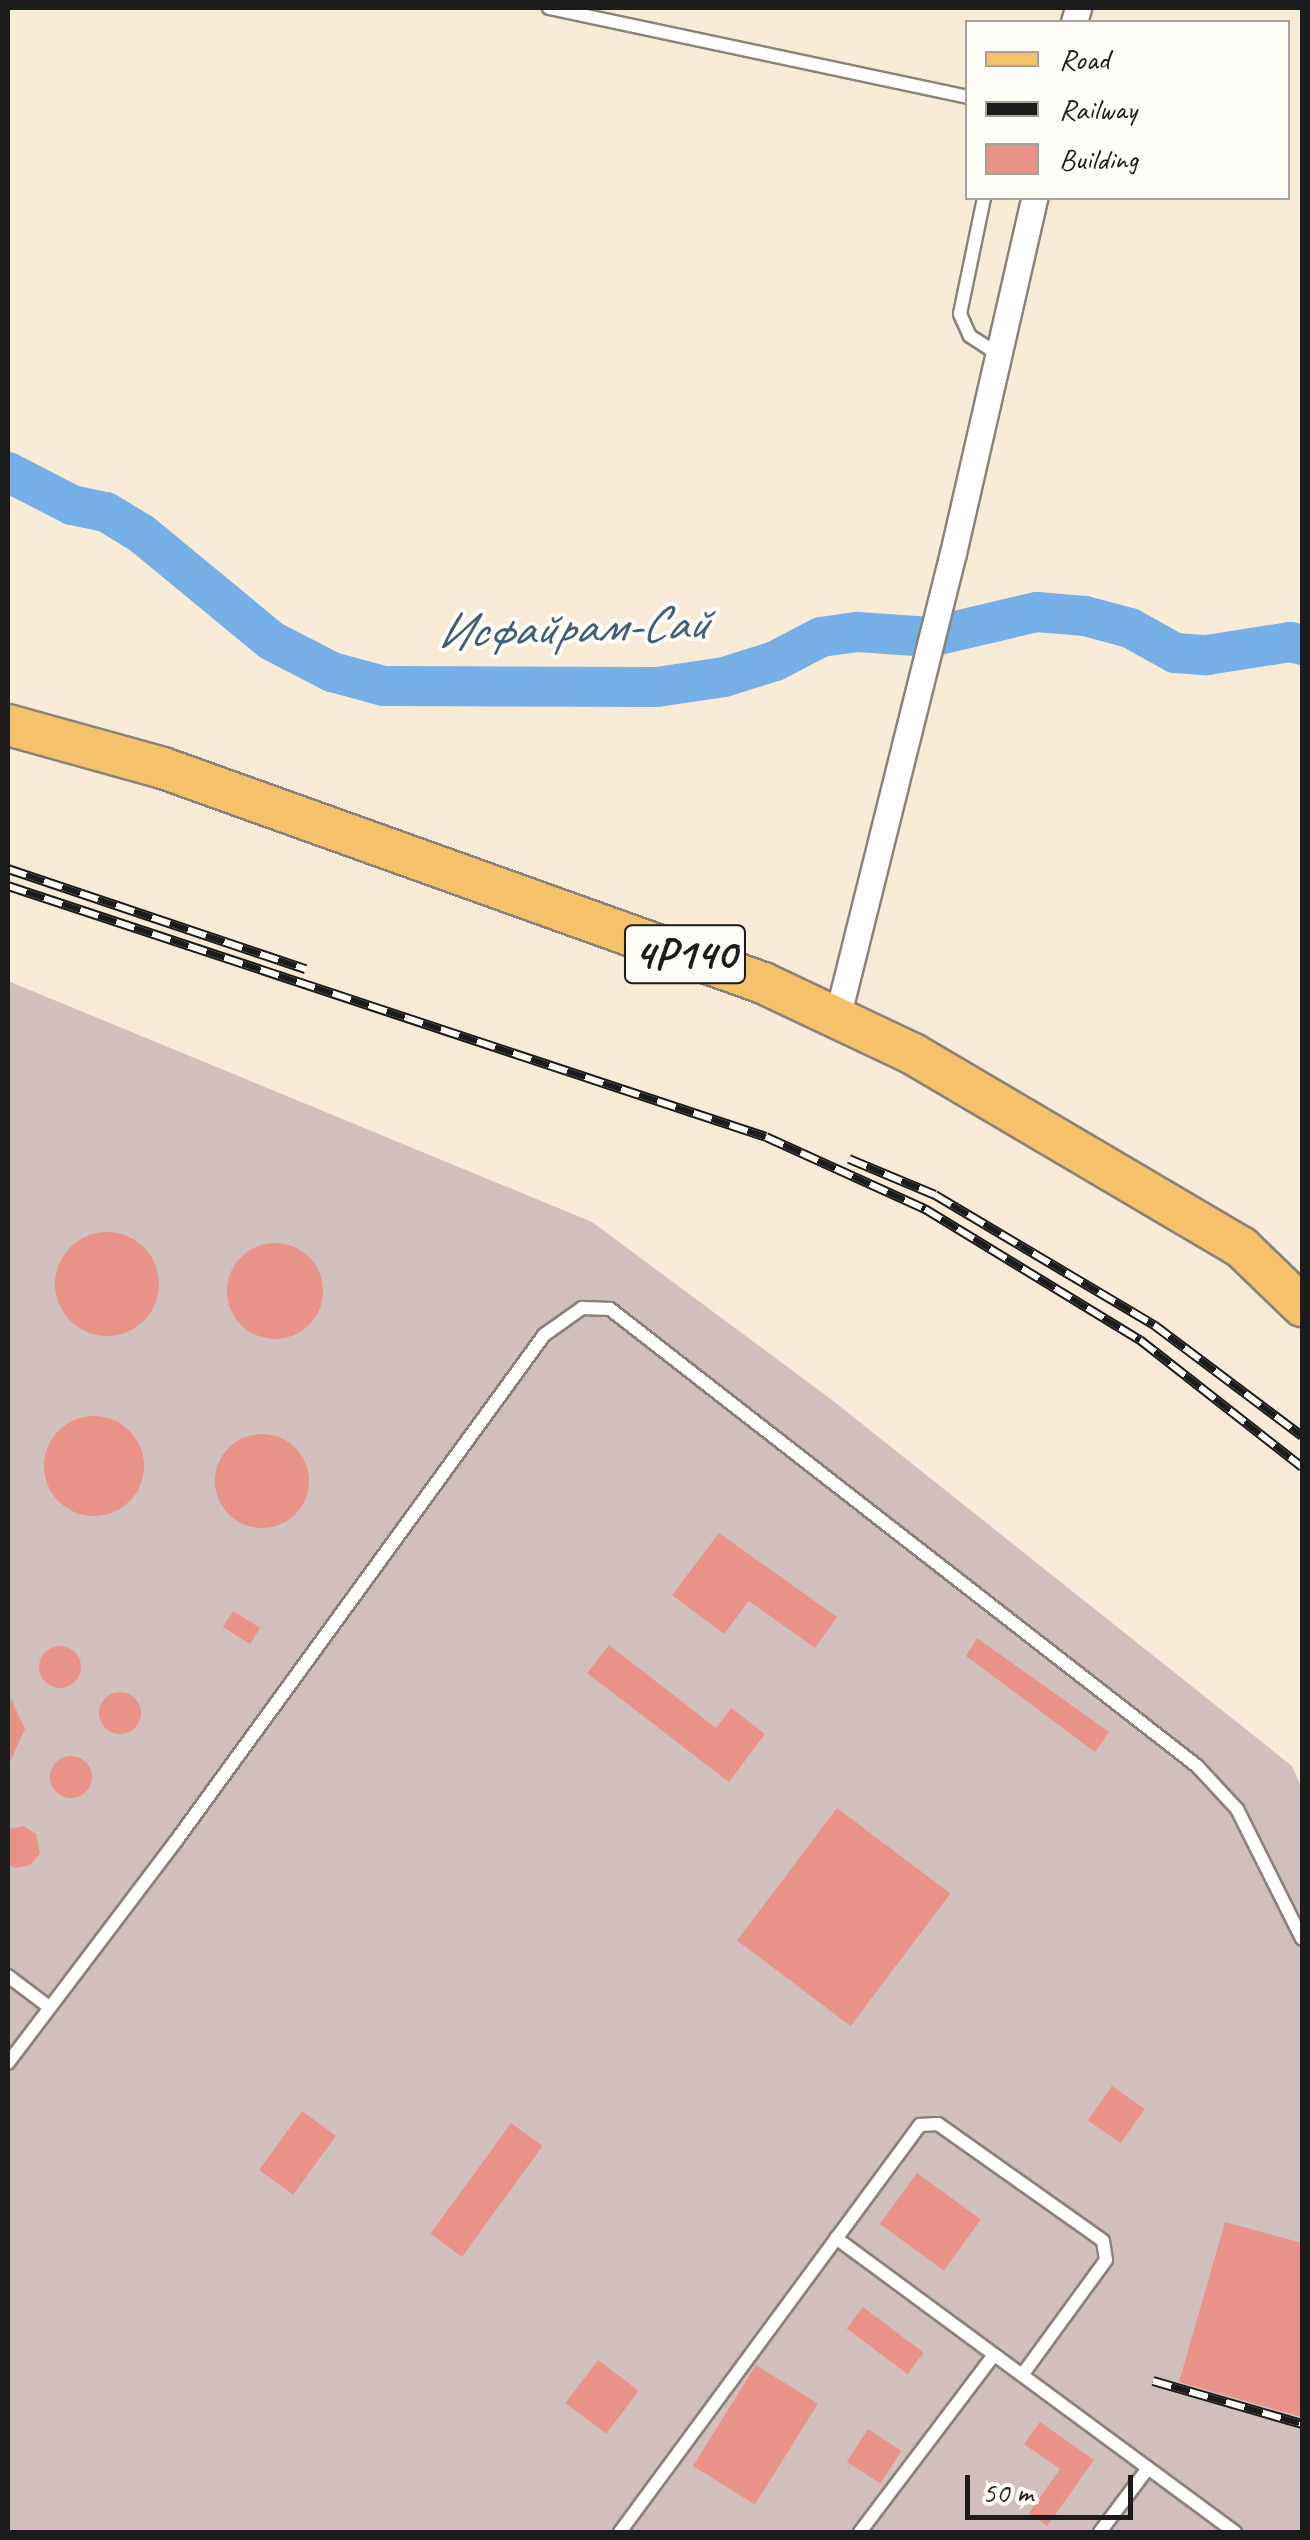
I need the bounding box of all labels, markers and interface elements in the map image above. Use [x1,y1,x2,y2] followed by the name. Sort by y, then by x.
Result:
[965,20,1290,200] legend
[1059,40,1109,78] text: Road
[1059,90,1137,128] text: Railway
[1059,140,1138,178] text: Building
[436,592,708,662] water label: Исфайрам-Сай
[622,914,748,994] road number: 4P140
[970,2455,1138,2517] scale bar
[982,2473,1033,2511] text: 50 m

